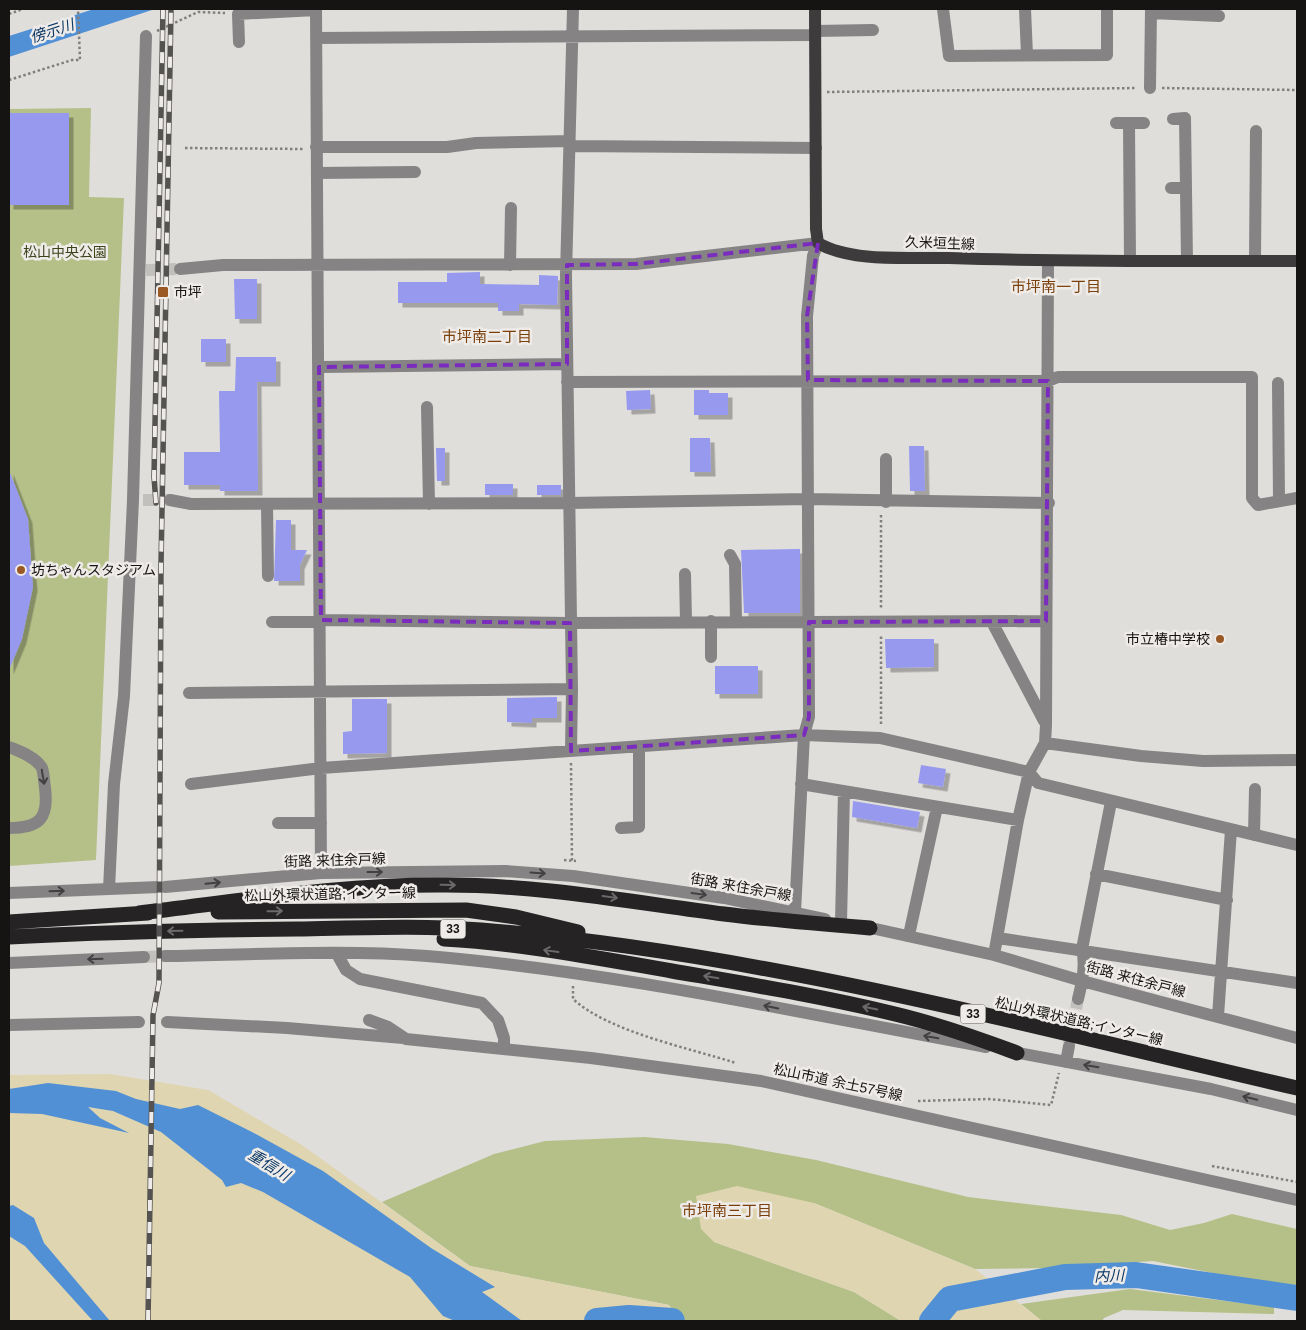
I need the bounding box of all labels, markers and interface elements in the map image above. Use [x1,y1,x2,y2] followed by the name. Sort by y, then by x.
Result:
[28,15,78,46] water label: 傍示川
[905,234,975,252] street label: 久米垣生線
[23,244,107,260] park label: 松山中央公園
[1011,278,1101,295] district label: 市坪南一丁目
[174,284,202,300] place label: 市坪
[156,285,170,299] marker: 市坪
[442,328,532,345] district label: 市坪南二丁目
[31,562,156,578] place label: 坊ちゃんスタジアム
[15,564,27,576] marker: 坊ちゃんスタジアム
[1126,631,1210,647] place label: 市立椿中学校
[1214,633,1226,645] marker: 市立椿中学校
[39,769,49,785] one-way arrow
[284,850,386,870] street label: 街路 来住余戸線
[367,867,383,877] one-way arrow
[529,869,545,878] one-way arrow
[689,870,793,904] street label: 街路 来住余戸線
[205,878,221,888] one-way arrow
[440,880,456,890] one-way arrow
[244,885,416,903] street label: 松山外環状道路;インター線
[49,886,65,895] one-way arrow
[690,889,706,899] one-way arrow
[602,892,618,902] one-way arrow
[266,906,283,916] one-way arrow
[440,920,466,939] road number: 33
[167,926,183,935] one-way arrow
[543,945,559,955] one-way arrow
[88,955,104,964] one-way arrow
[1085,958,1187,1000] street label: 街路 来住余戸線
[703,972,719,982] one-way arrow
[993,994,1165,1048] street label: 松山外環状道路;インター線
[764,1001,780,1011] one-way arrow
[863,1003,879,1013] one-way arrow
[960,1004,986,1024] road number: 33
[923,1031,939,1041] one-way arrow
[1083,1060,1099,1070] one-way arrow
[772,1061,904,1103] street label: 松山市道 余土57号線
[1242,1093,1258,1102] one-way arrow
[246,1146,295,1184] water label: 重信川
[682,1202,772,1219] district label: 市坪南三丁目
[1094,1266,1126,1285] water label: 内川

